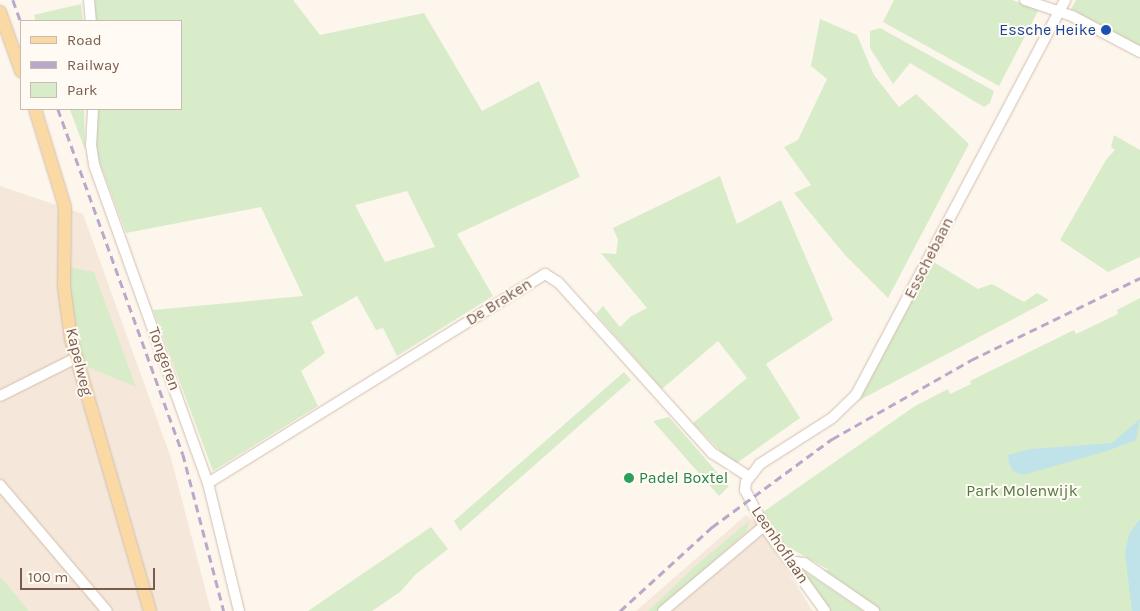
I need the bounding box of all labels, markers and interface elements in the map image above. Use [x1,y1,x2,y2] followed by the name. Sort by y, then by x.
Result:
[20,20,182,110] legend
[999,20,1096,40] place label: Essche Heike
[1100,24,1112,36] marker: Essche Heike
[67,31,102,49] text: Road
[67,56,119,74] text: Railway
[67,81,97,99] text: Park
[900,214,958,302] street label: Esschebaan
[463,274,535,330] street label: De Braken
[144,325,184,393] street label: Tongeren
[61,326,97,398] street label: Kapelweg
[639,468,728,488] place label: Padel Boxtel
[623,472,635,484] marker: Padel Boxtel
[966,481,1078,501] park label: Park Molenwijk
[747,503,813,587] street label: Leenhoflaan
[22,558,158,590] scale bar
[28,568,68,586] text: 100 m

